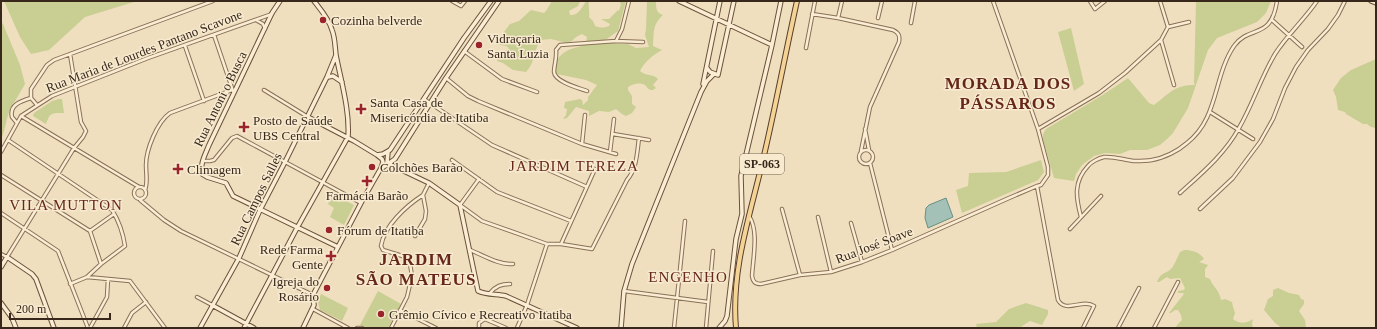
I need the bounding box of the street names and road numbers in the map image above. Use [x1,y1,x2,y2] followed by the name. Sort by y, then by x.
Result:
[44,6,244,95] street label: Rua Maria de Lourdes Pantano Scavone
[190,49,250,149] street label: Rua Antoni o Busca
[227,150,285,248] street label: Rua Campos Salles
[740,154,784,174] road number: SP-063
[833,223,915,267] street label: Rua José Soave

